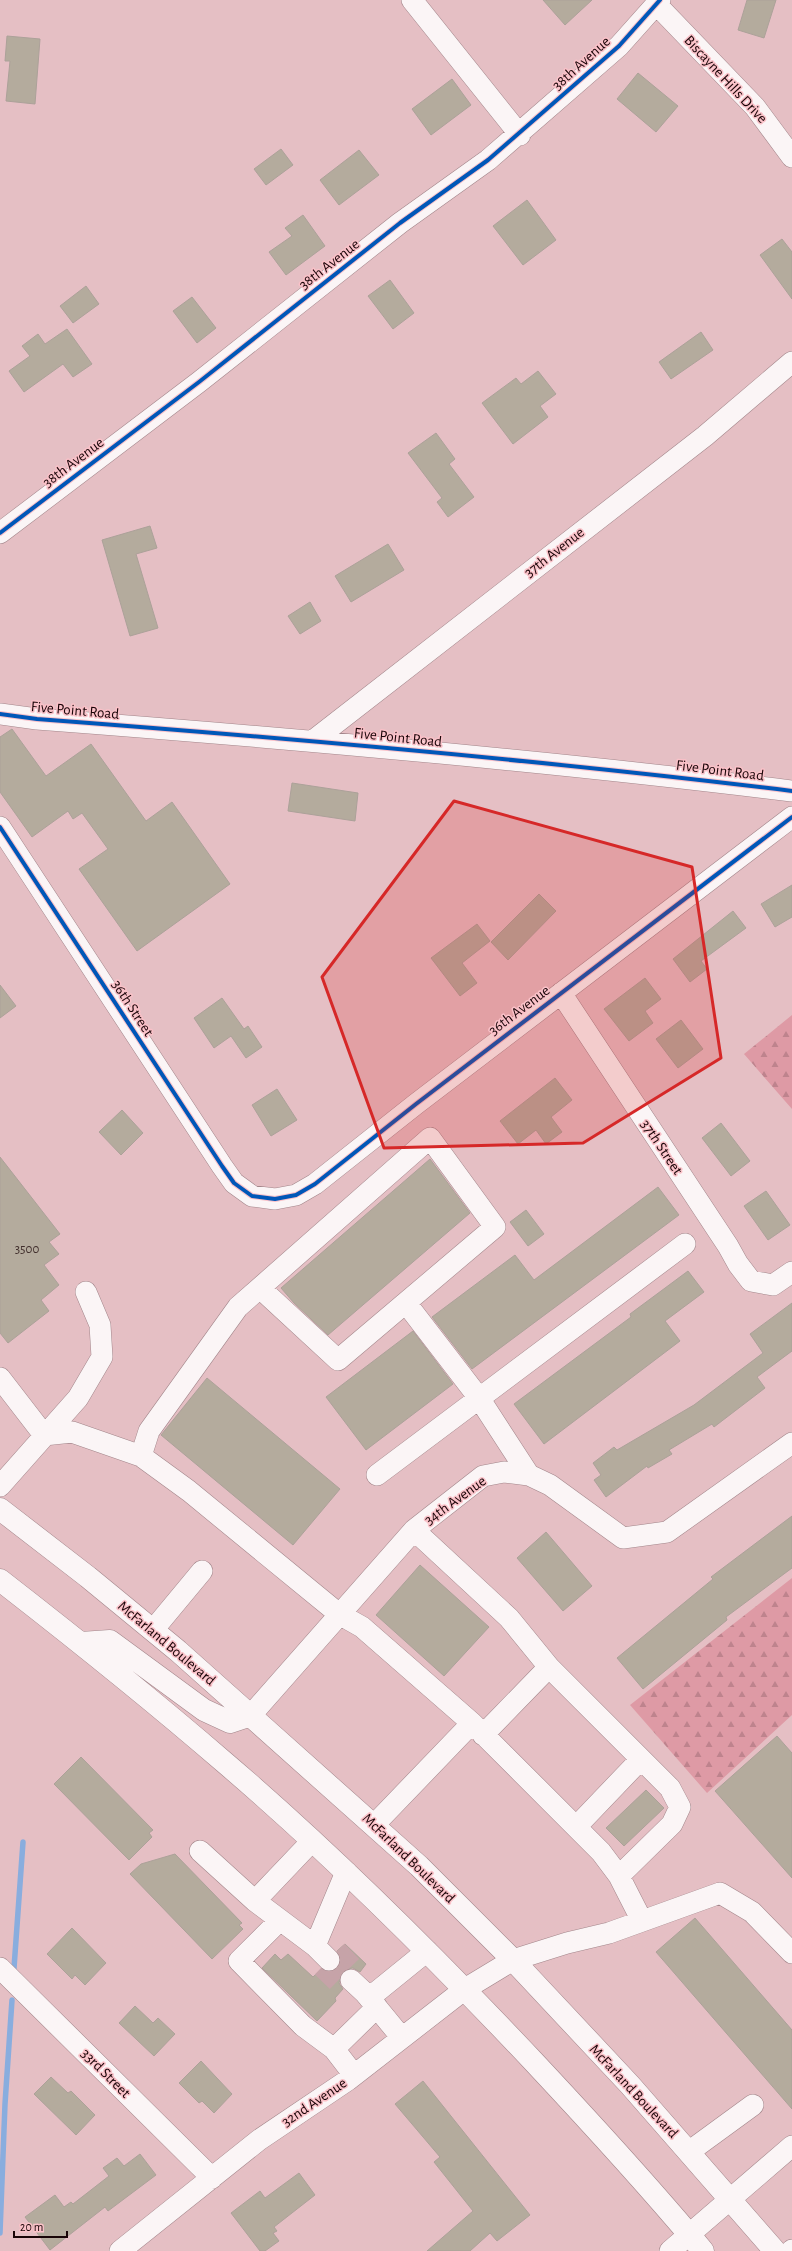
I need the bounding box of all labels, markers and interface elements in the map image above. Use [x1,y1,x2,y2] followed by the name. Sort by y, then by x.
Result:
[681,33,770,126] street label: Biscayne Hills Drive
[550,34,613,93] street label: 38th Avenue
[296,236,362,292] street label: 38th Avenue
[40,435,107,490] street label: 38th Avenue
[522,525,587,580] street label: 37th Avenue
[30,699,120,722] street label: Five Point Road
[353,725,443,750] street label: Five Point Road
[675,758,765,783] street label: Five Point Road
[109,978,156,1039] street label: 36th Street
[486,983,553,1038] street label: 36th Avenue
[638,1117,685,1178] street label: 37th Street
[15,1243,39,1256] house number: 3500
[422,1473,489,1528] street label: 34th Avenue
[115,1598,218,1689] street label: McFarland Boulevard
[360,1811,458,1906] street label: McFarland Boulevard
[587,2042,681,2141] street label: McFarland Boulevard
[78,2046,133,2101] street label: 33rd Street
[279,2075,350,2130] street label: 32nd Avenue
[14,2213,67,2239] scale bar
[20,2221,43,2233] text: 20 m

